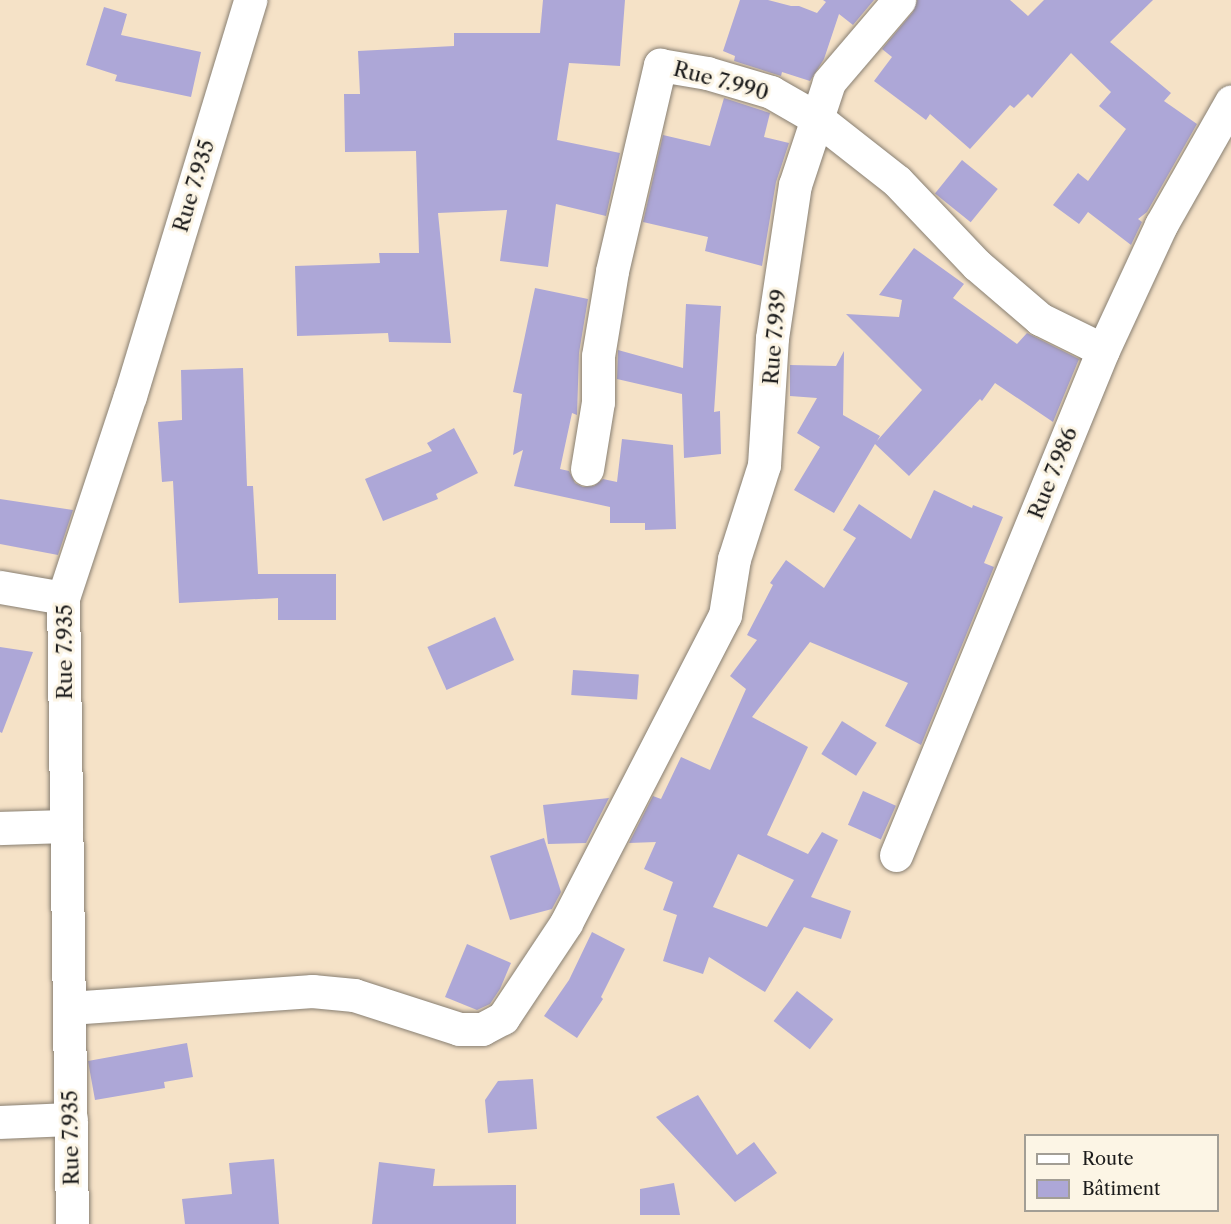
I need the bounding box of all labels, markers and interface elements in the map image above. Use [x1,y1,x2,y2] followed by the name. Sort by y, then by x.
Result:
[671,56,771,106] street label: Rue 7.990
[168,137,220,235] street label: Rue 7.935
[758,288,792,386] street label: Rue 7.939
[1023,423,1083,523] street label: Rue 7.986
[52,604,78,700] street label: Rue 7.935
[58,1090,84,1186] street label: Rue 7.935
[1024,1134,1219,1212] legend
[1082,1148,1134,1170] text: Route
[1082,1178,1160,1200] text: Bâtiment

